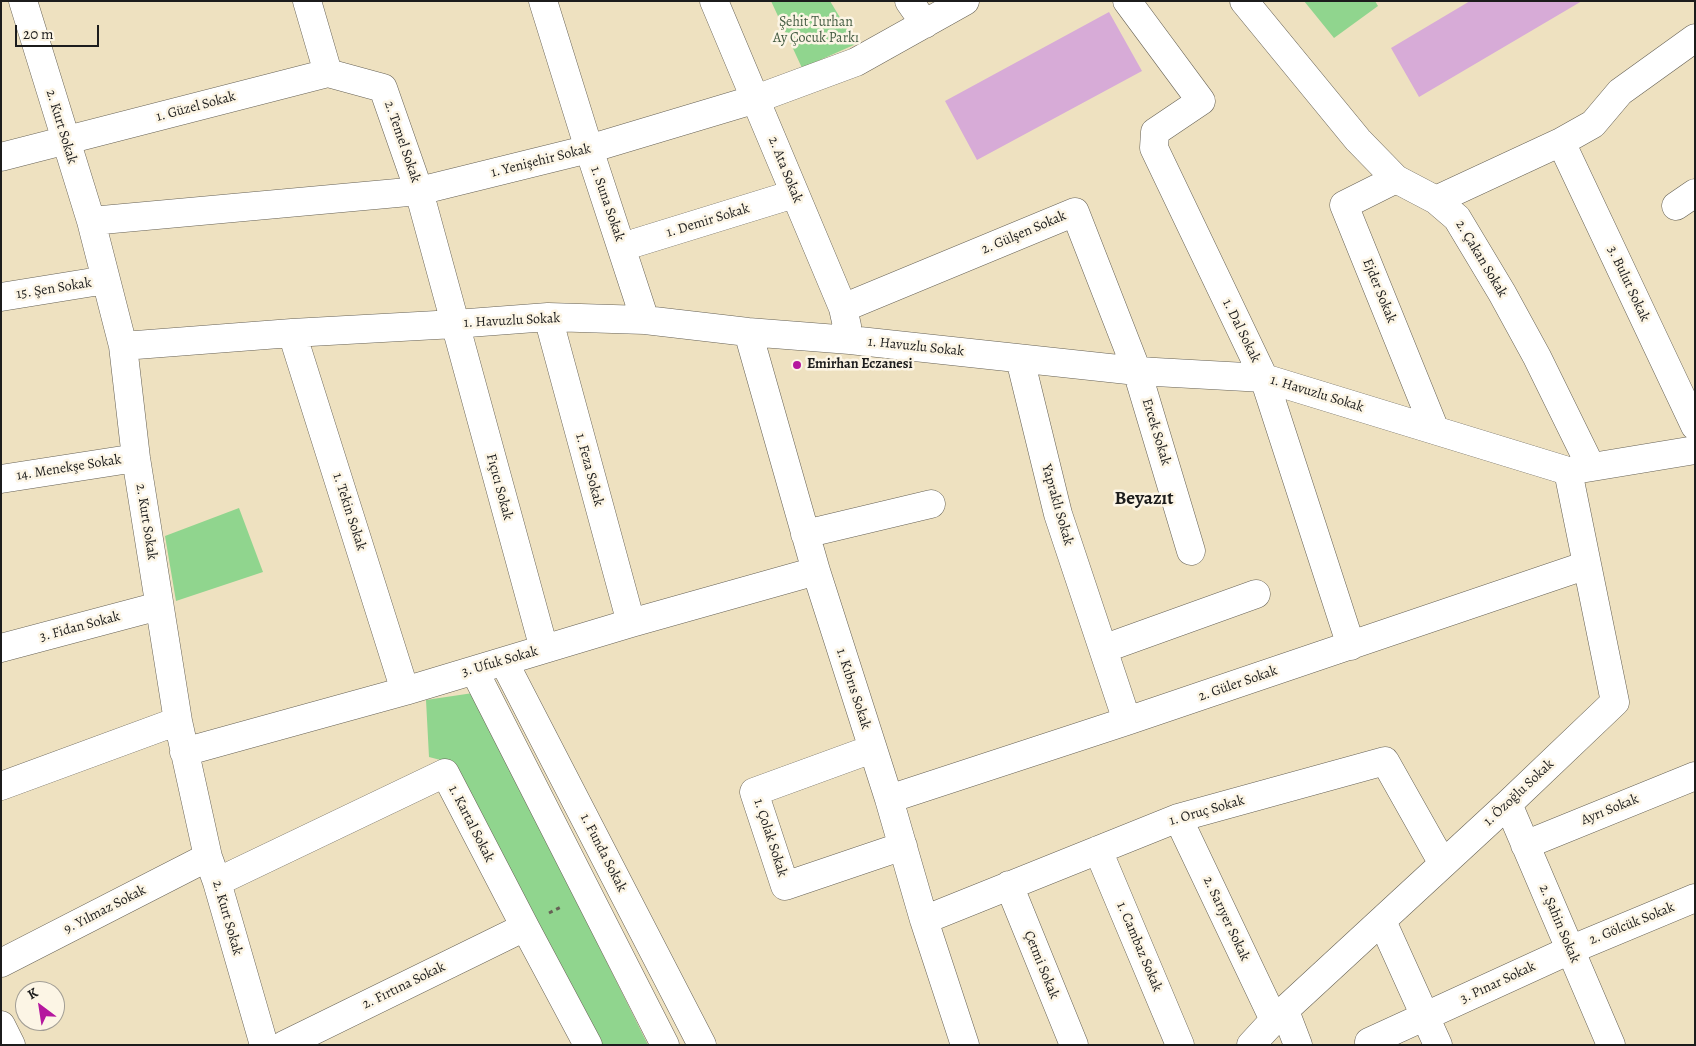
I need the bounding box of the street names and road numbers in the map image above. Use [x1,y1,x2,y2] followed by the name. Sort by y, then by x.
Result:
[42,88,80,166] street label: 2. Kurt Sokak
[154,88,238,126] street label: 1. Güzel Sokak
[380,99,424,185] street label: 2. Temel Sokak
[764,134,806,206] street label: 2. Ata Sokak
[489,140,593,182] street label: 1. Yenişehir Sokak
[586,164,628,244] street label: 1. Suna Sokak
[664,200,752,242] street label: 1. Demir Sokak
[979,208,1069,258] street label: 2. Gülşen Sokak
[1451,217,1511,301] street label: 2. Çakan Sokak
[1603,244,1653,324] street label: 3. Bulut Sokak
[1358,256,1400,326] street label: Ejder Sokak
[15,275,93,303] street label: 15. Şen Sokak
[1218,296,1264,366] street label: 1. Dal Sokak
[463,310,561,332] street label: 1. Havuzlu Sokak
[867,334,965,360] street label: 1. Havuzlu Sokak
[1268,372,1366,416] street label: 1. Havuzlu Sokak
[1138,397,1174,467] street label: Ercek Sokak
[571,432,607,508] street label: 1. Feza Sokak
[15,451,123,485] street label: 14. Menekşe Sokak
[482,452,516,522] street label: Fıçıcı Sokak
[1037,462,1077,548] street label: Yapraklı Sokak
[329,471,369,553] street label: 1. Tekin Sokak
[132,483,160,561] street label: 2. Kurt Sokak
[38,608,122,646] street label: 3. Fidan Sokak
[460,643,540,681] street label: 3. Ufuk Sokak
[832,647,874,731] street label: 1. Kıbrıs Sokak
[1196,663,1280,705] street label: 2. Güler Sokak
[1480,756,1558,830] street label: 1. Özoğlu Sokak
[444,783,498,865] street label: 1. Kartal Sokak
[1579,791,1641,829] street label: Ayrı Sokak
[1167,792,1247,830] street label: 1. Oruç Sokak
[749,797,791,879] street label: 1. Çolak Sokak
[576,811,630,895] street label: 1. Funda Sokak
[1199,874,1253,964] street label: 2. Sarıyer Sokak
[208,879,246,957] street label: 2. Kurt Sokak
[61,882,149,938] street label: 9. Yılmaz Sokak
[1535,882,1583,966] street label: 2. Şahin Sokak
[1587,899,1677,949] street label: 2. Gölcük Sokak
[1113,900,1165,994] street label: 1. Cambaz Sokak
[1020,928,1062,1002] street label: Çetmi Sokak
[1458,958,1538,1008] street label: 3. Pınar Sokak
[360,959,448,1013] street label: 2. Fırtına Sokak

